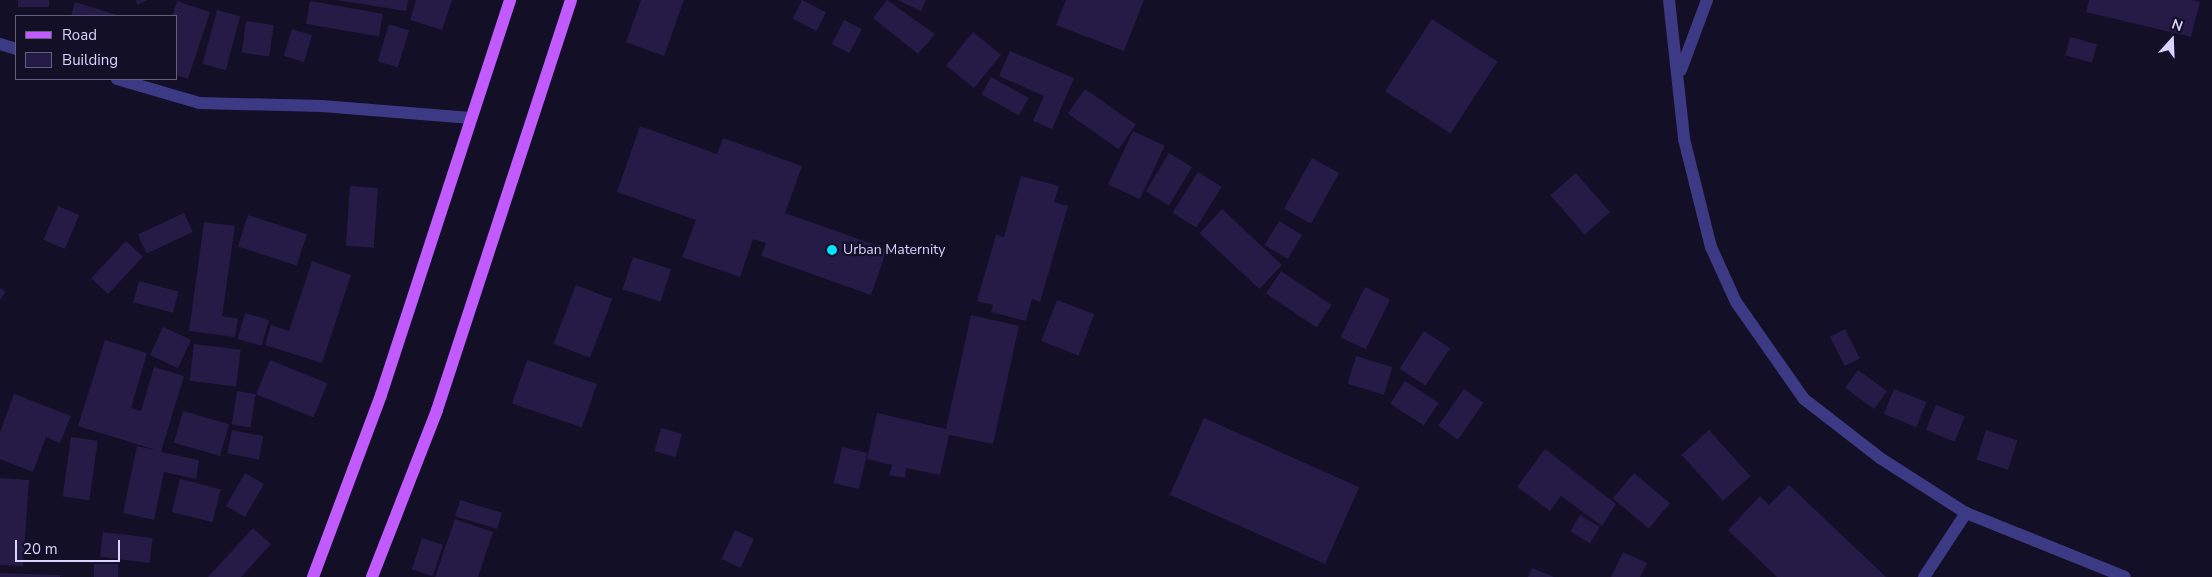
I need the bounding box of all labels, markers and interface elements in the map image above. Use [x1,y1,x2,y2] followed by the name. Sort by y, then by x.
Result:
[15,15,178,80] legend
[2147,15,2197,65] north arrow
[2169,15,2185,36] text: N
[62,25,97,45] text: Road
[62,50,118,70] text: Building
[843,242,945,258] place label: Urban Maternity
[825,243,839,257] marker: Urban Maternity
[18,530,122,562] scale bar
[23,539,58,559] text: 20 m

